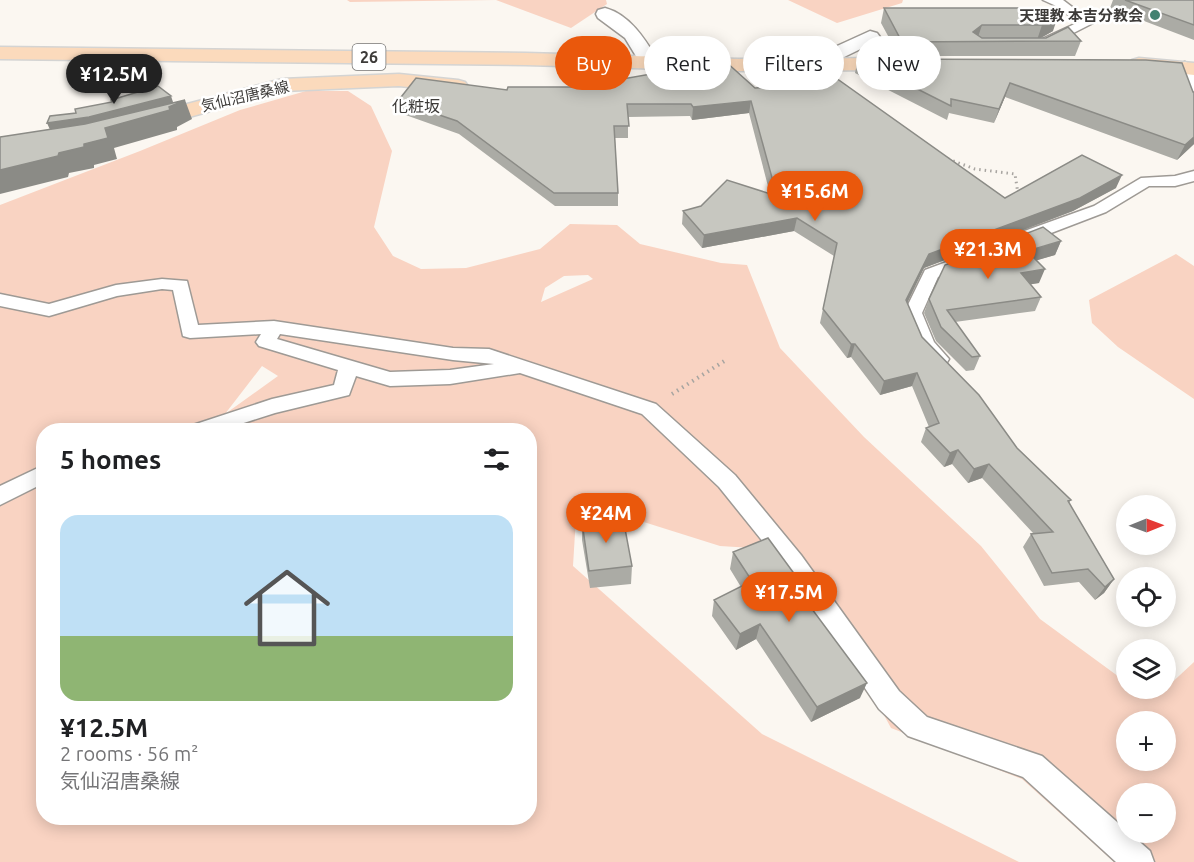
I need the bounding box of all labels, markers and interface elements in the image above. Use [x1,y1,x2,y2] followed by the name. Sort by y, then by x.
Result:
[1019,7,1143,24] place label: 天理教 本吉分教会
[1148,8,1162,22] marker: 天理教 本吉分教会
[555,36,632,90] chip: Buy
[644,36,731,90] chip: Rent
[743,36,844,90] chip: Filters
[856,36,941,90] chip: New
[352,44,386,70] road number: 26
[65,54,163,105] pin: ¥12.5M
[80,62,148,85] text: ¥12.5M
[199,78,291,114] street label: 気仙沼唐桑線
[392,97,440,115] district label: 化粧坂
[766,171,864,222] pin: ¥15.6M
[781,179,849,202] text: ¥15.6M
[939,229,1037,280] pin: ¥21.3M
[954,237,1022,260] text: ¥21.3M
[480,443,513,476] icon: filters
[60,445,161,474] text: 5 homes
[570,493,642,544] pin: ¥24M
[1116,495,1176,555] north arrow
[1116,495,1176,843] map controls
[580,501,632,524] text: ¥24M
[233,554,341,662] icon: home
[1116,567,1176,627] button: locate
[740,572,838,623] pin: ¥17.5M
[755,580,823,603] text: ¥17.5M
[1116,639,1176,699] button: layers
[1116,711,1176,771] button: +
[60,713,148,742] text: ¥12.5M
[60,742,198,765] text: 2 rooms · 56 m²
[60,769,180,792] text: 気仙沼唐桑線
[1116,783,1176,843] button: −

